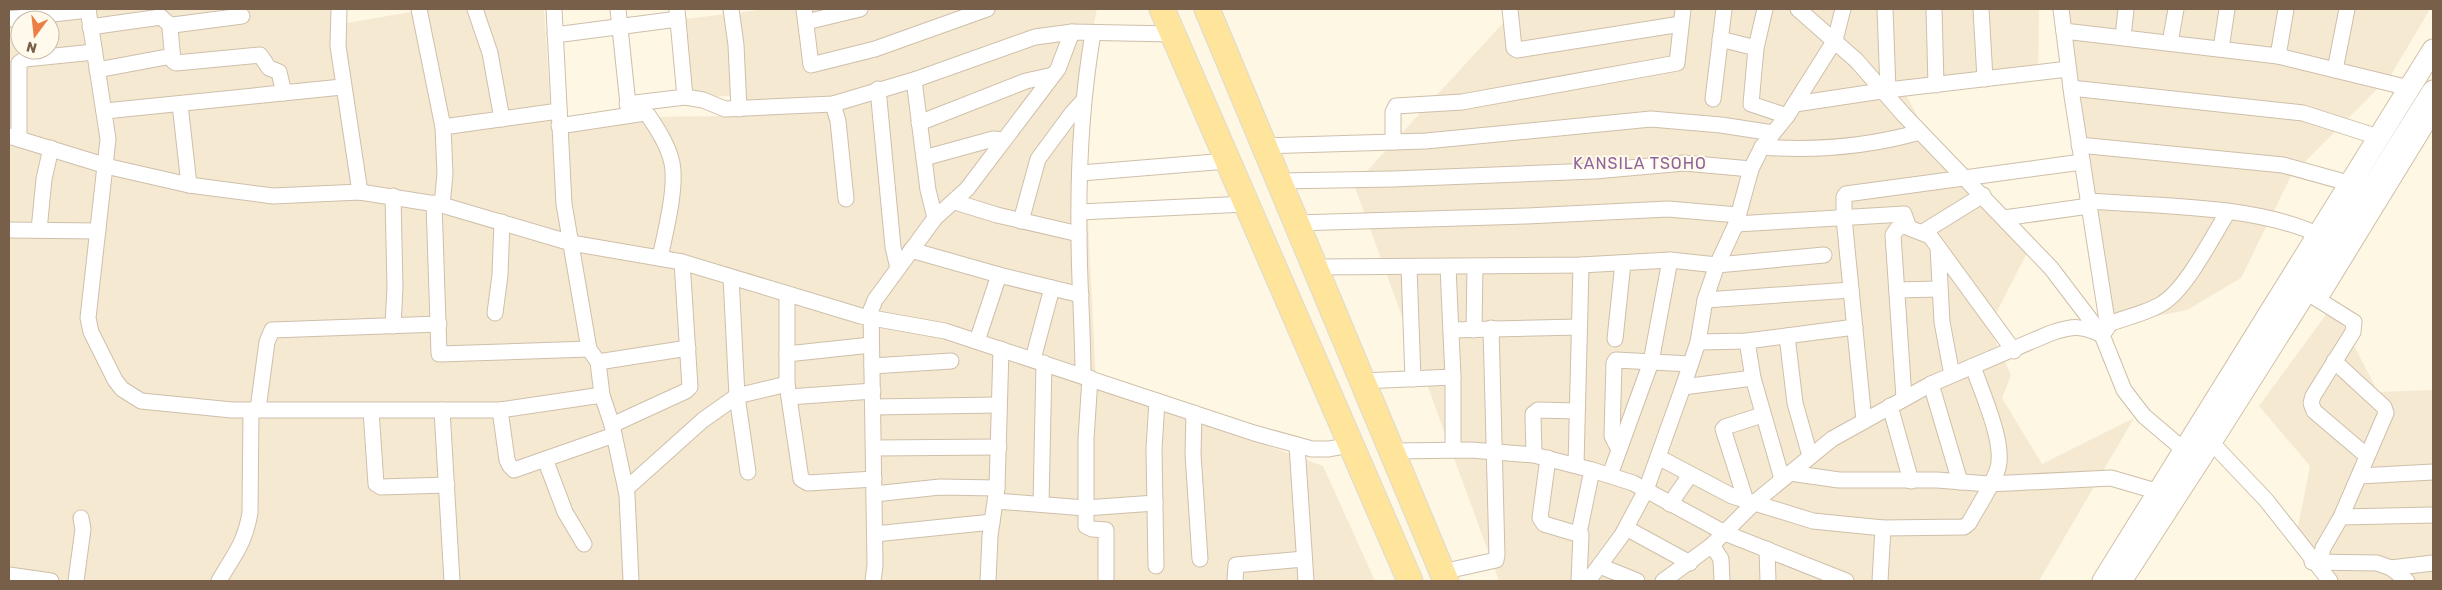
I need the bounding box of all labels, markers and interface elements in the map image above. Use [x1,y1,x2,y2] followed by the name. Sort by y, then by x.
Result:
[10,10,60,60] north arrow
[25,38,39,57] text: N
[1573,154,1707,173] district label: KANSILA TSOHO

